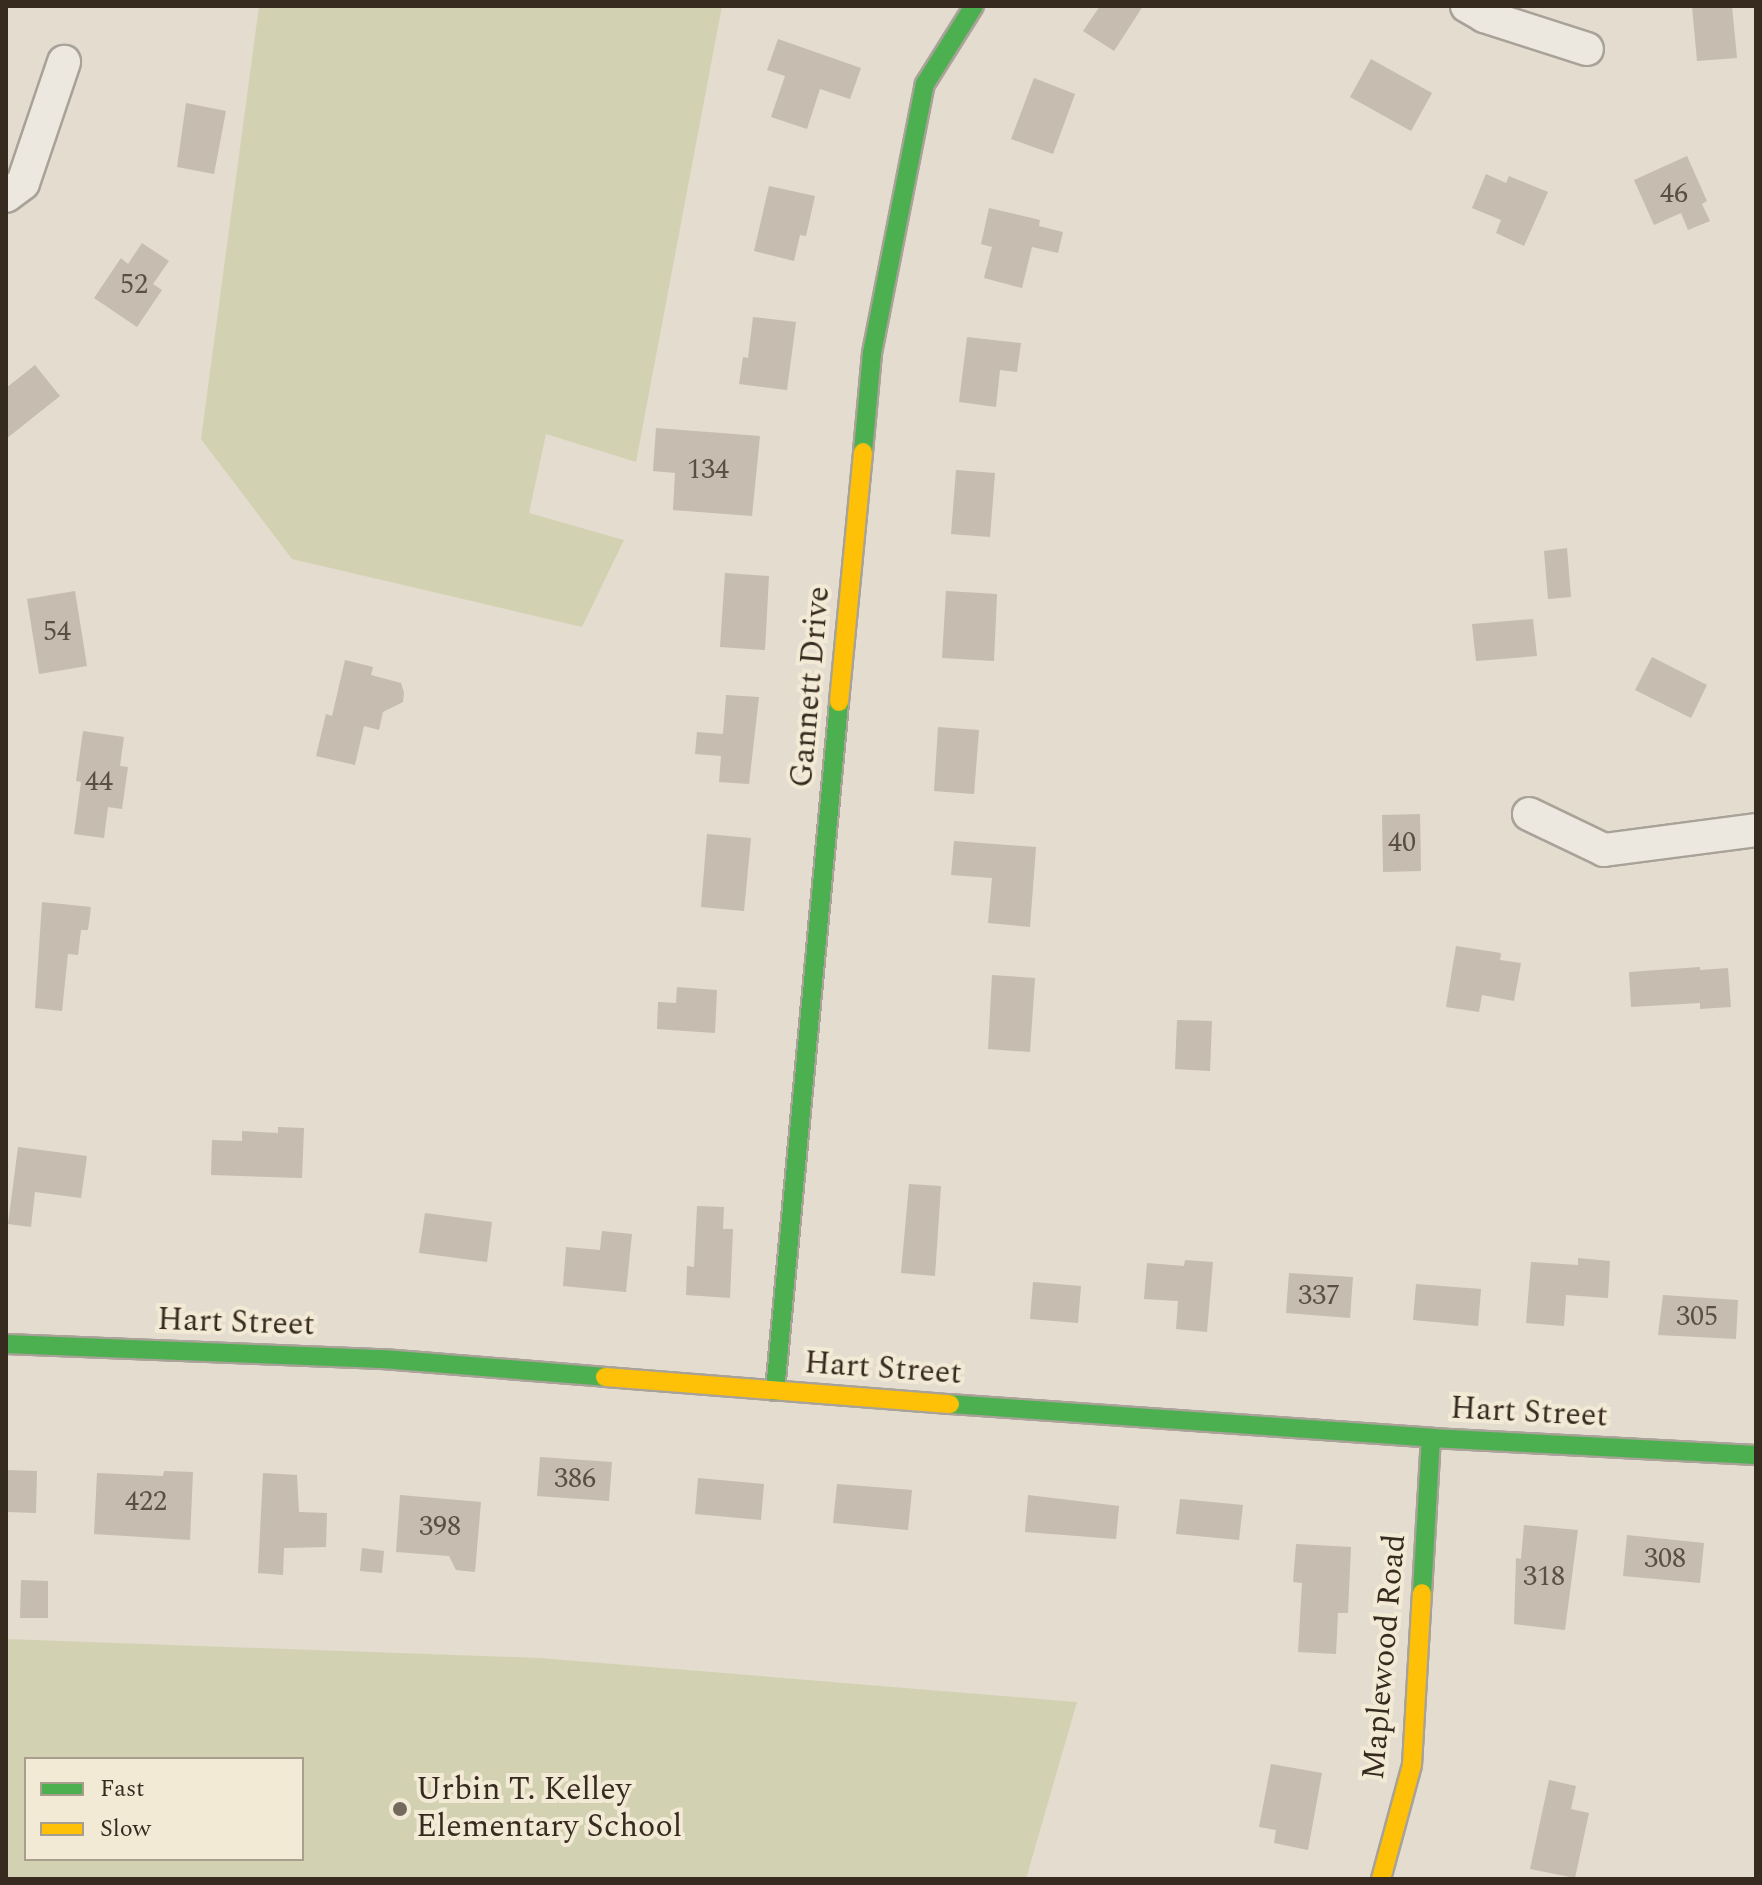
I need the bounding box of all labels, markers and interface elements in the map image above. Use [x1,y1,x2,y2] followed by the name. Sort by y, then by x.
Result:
[1660,177,1688,211] house number: 46
[120,268,148,302] house number: 52
[687,453,729,487] house number: 134
[783,585,839,789] street label: Gannett Drive
[43,615,71,649] house number: 54
[85,765,113,799] house number: 44
[1388,826,1416,860] house number: 40
[1298,1279,1340,1313] house number: 337
[1676,1300,1718,1334] house number: 305
[157,1301,315,1345] street label: Hart Street
[803,1344,963,1394] street label: Hart Street
[1449,1390,1609,1436] street label: Hart Street
[554,1462,596,1496] house number: 386
[125,1485,167,1519] house number: 422
[419,1510,461,1544] house number: 398
[1355,1533,1415,1781] street label: Maplewood Road
[1644,1542,1686,1576] house number: 308
[1523,1560,1565,1594] house number: 318
[24,1757,304,1861] legend
[100,1771,145,1807] text: Fast
[416,1772,682,1847] place label: Urbin T. Kelley Elementary School
[391,1800,409,1818] marker: Urbin T. Kelley Elementary School
[100,1811,151,1847] text: Slow

